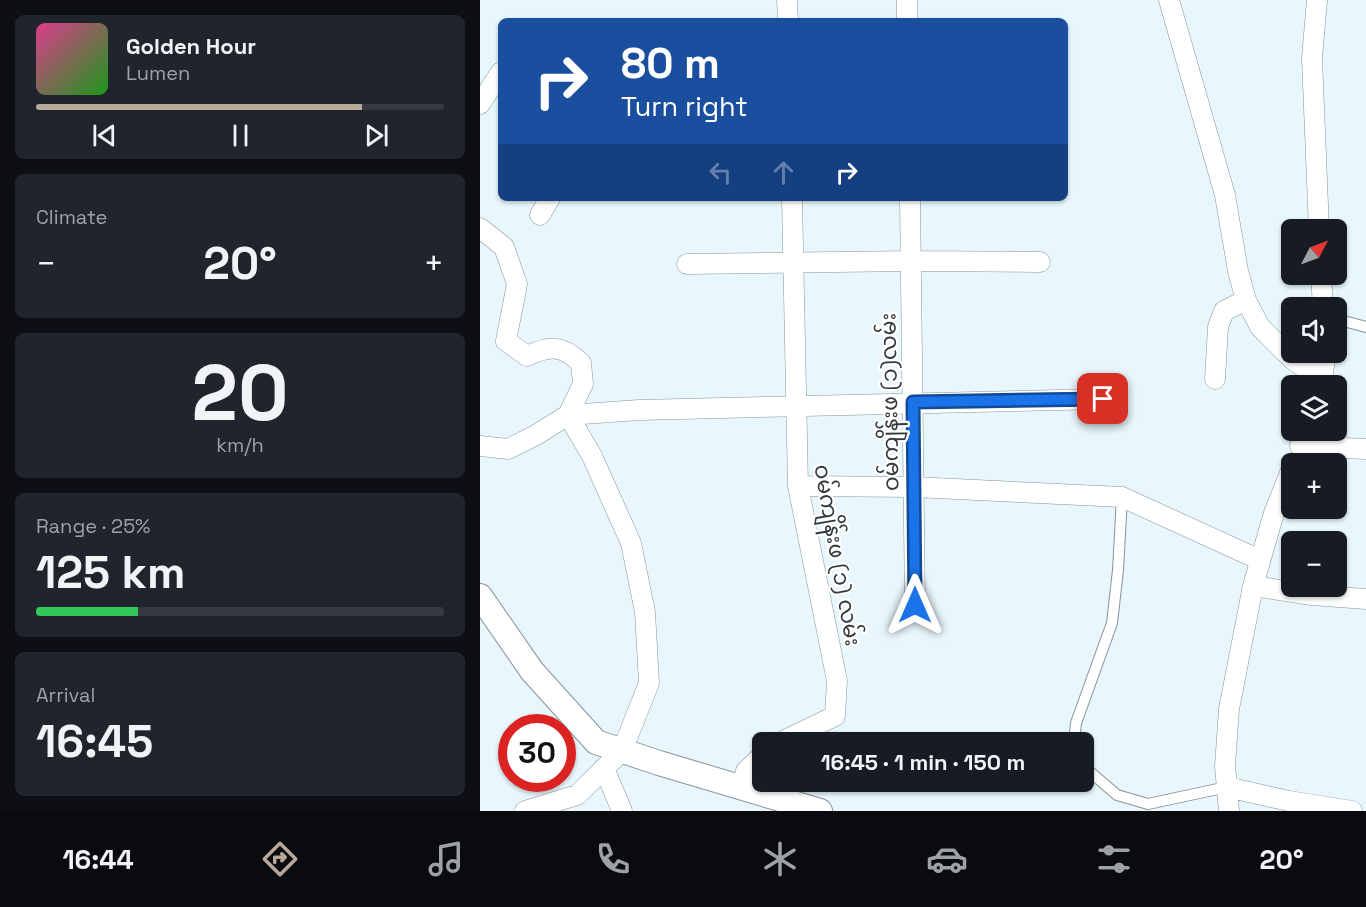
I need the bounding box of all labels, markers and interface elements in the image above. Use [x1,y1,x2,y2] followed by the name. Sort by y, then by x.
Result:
[126,32,256,60] text: Golden Hour
[621,37,720,90] text: 80 m
[522,42,600,120] icon: right
[126,60,190,86] text: Lumen
[621,89,748,124] text: Turn right
[88,119,121,152] icon: previous
[224,119,257,152] icon: pause
[360,119,393,152] icon: next
[704,156,737,189] icon: left
[767,156,800,189] icon: ahead
[830,156,863,189] icon: right
[36,204,107,230] text: Climate
[1281,219,1347,285] north arrow
[1281,219,1347,597] map controls
[203,235,277,292] text: 20°
[36,243,56,285] text: −
[424,243,444,285] text: +
[1281,297,1347,363] button: sound
[872,313,910,491] street label: ဝမ်ကျိန်းဖ (၁)လမ်း
[192,343,288,443] text: 20
[1077,373,1128,424] pin
[1281,375,1347,441] button: layers
[1086,382,1119,415] icon: arrive
[216,432,264,458] text: km/h
[1281,453,1347,519] button: +
[803,462,869,649] street label: ဝမ်ကျိန်းဖ (၁) လမ်း
[36,513,151,539] text: Range · 25%
[1281,531,1347,597] button: −
[36,544,185,601] text: 125 km
[883,573,947,637] position arrow
[36,682,95,708] text: Arrival
[36,713,153,770] text: 16:45
[498,714,576,792] speed limit sign: 30
[821,748,1025,776] text: 16:45 · 1 min · 150 m
[259,838,301,880] icon: directions
[425,838,467,880] icon: music
[592,838,634,880] icon: phone
[759,838,801,880] icon: climate
[926,838,968,880] icon: car
[1093,838,1135,880] icon: filters
[62,842,134,877] text: 16:44
[1259,842,1304,877] text: 20°

